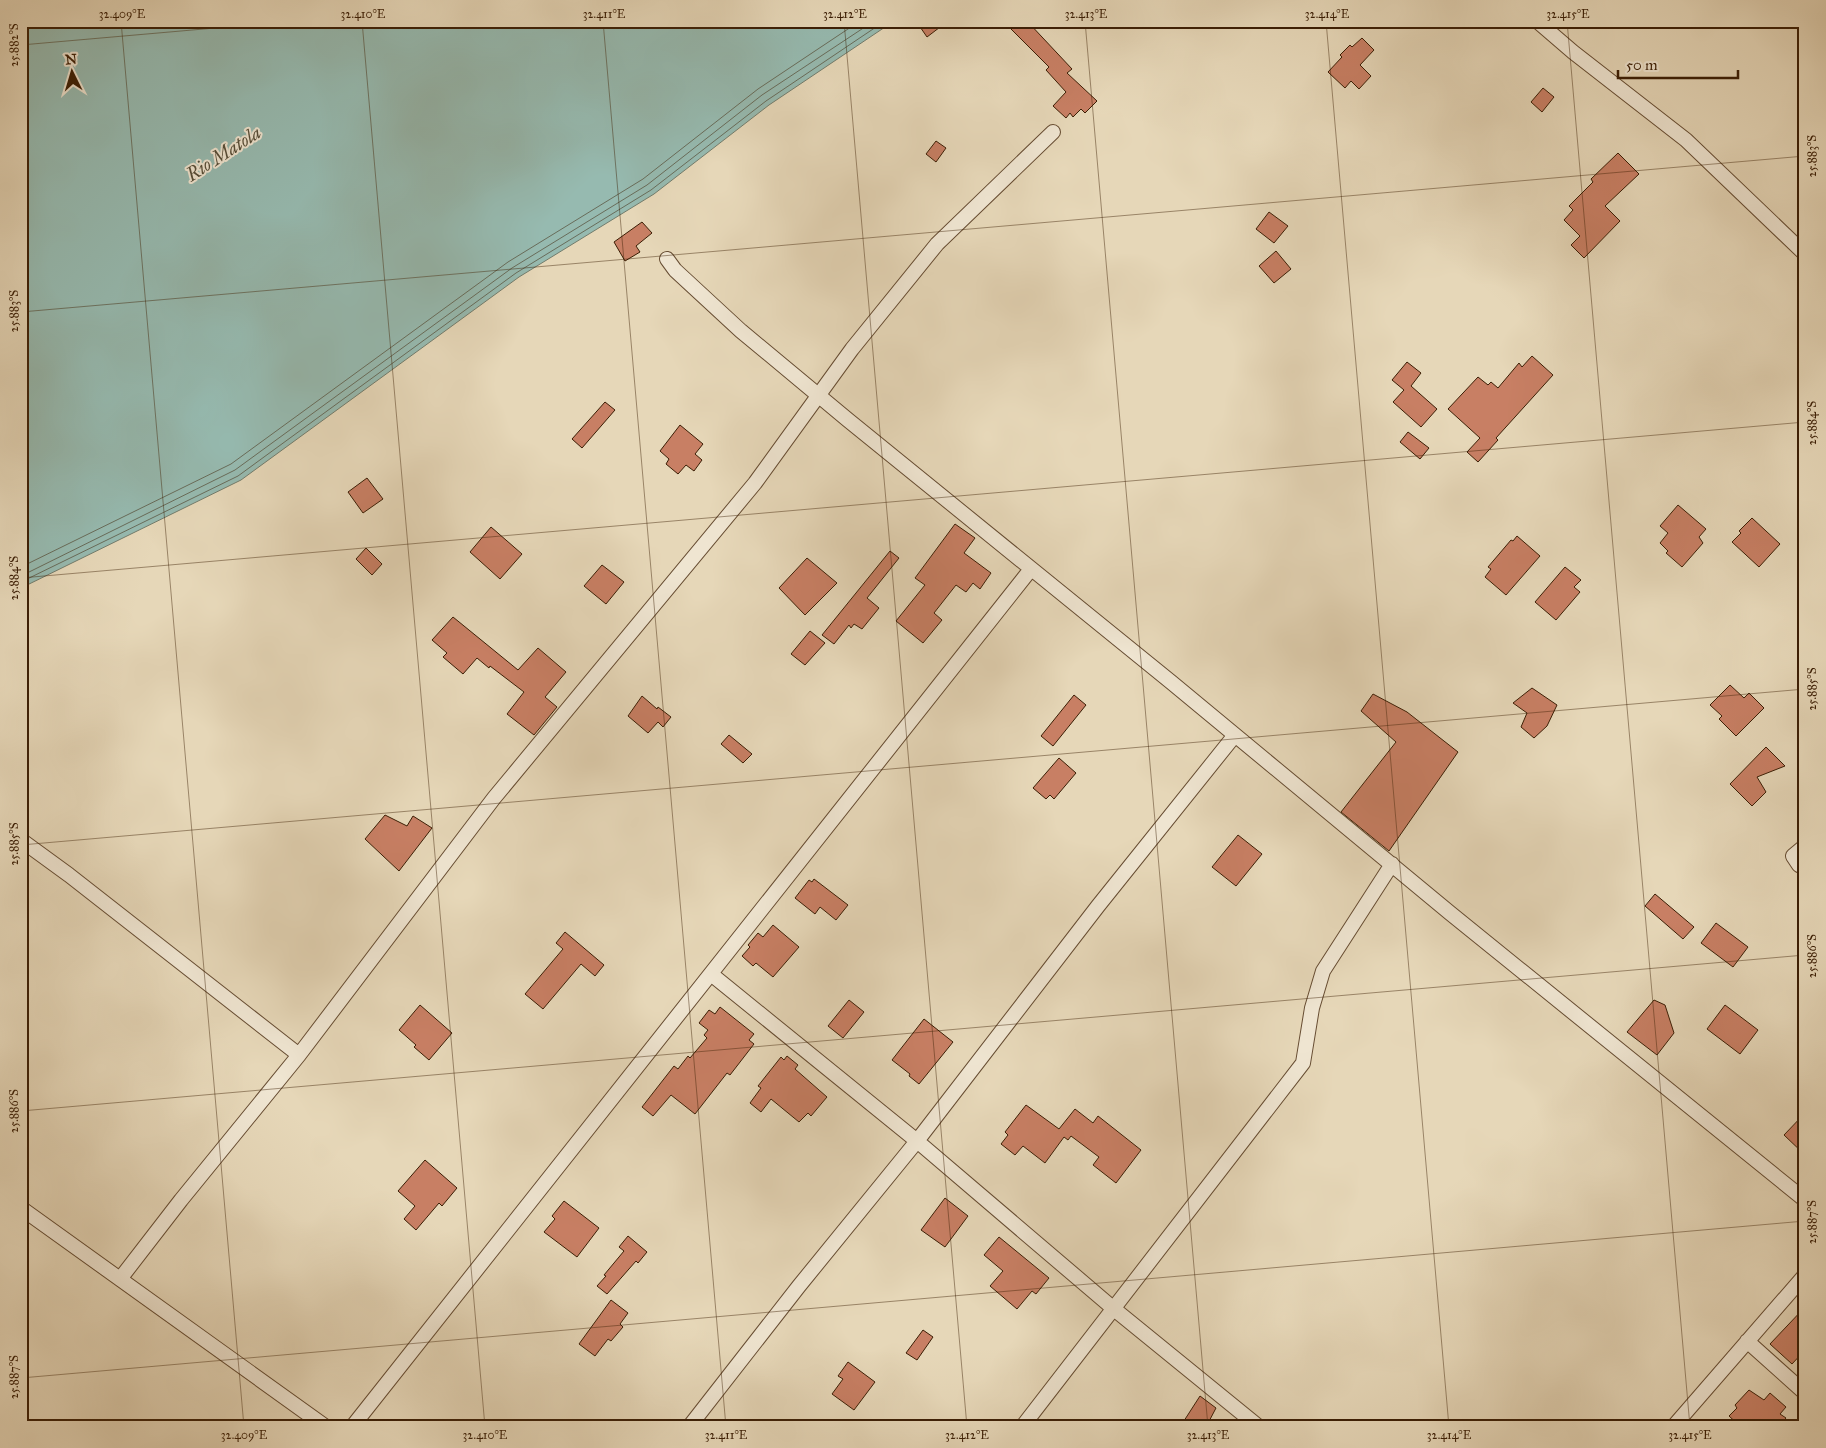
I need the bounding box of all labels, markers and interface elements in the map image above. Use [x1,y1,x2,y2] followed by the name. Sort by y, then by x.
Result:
[99,7,146,21] text: 32.409°E
[341,7,386,21] text: 32.410°E
[583,7,626,21] text: 32.411°E
[823,7,867,21] text: 32.412°E
[1065,7,1108,21] text: 32.413°E
[1305,7,1350,21] text: 32.414°E
[1546,7,1590,21] text: 32.415°E
[7,23,21,67] text: 25.882°S
[48,48,98,98] north arrow
[1618,48,1738,80] scale bar
[64,51,78,69] text: N
[1626,56,1658,74] text: 50 m
[181,121,265,187] water label: Rio Matola
[1805,135,1819,177] text: 25.883°S
[7,290,21,332] text: 25.883°S
[1805,401,1819,445] text: 25.884°S
[7,556,21,600] text: 25.884°S
[1805,667,1819,711] text: 25.885°S
[7,822,21,866] text: 25.885°S
[1805,934,1819,978] text: 25.886°S
[7,1089,21,1133] text: 25.886°S
[1805,1200,1819,1244] text: 25.887°S
[7,1355,21,1399] text: 25.887°S
[221,1428,268,1442] text: 32.409°E
[463,1428,508,1442] text: 32.410°E
[705,1428,748,1442] text: 32.411°E
[945,1428,989,1442] text: 32.412°E
[1187,1428,1230,1442] text: 32.413°E
[1427,1428,1472,1442] text: 32.414°E
[1668,1428,1712,1442] text: 32.415°E

